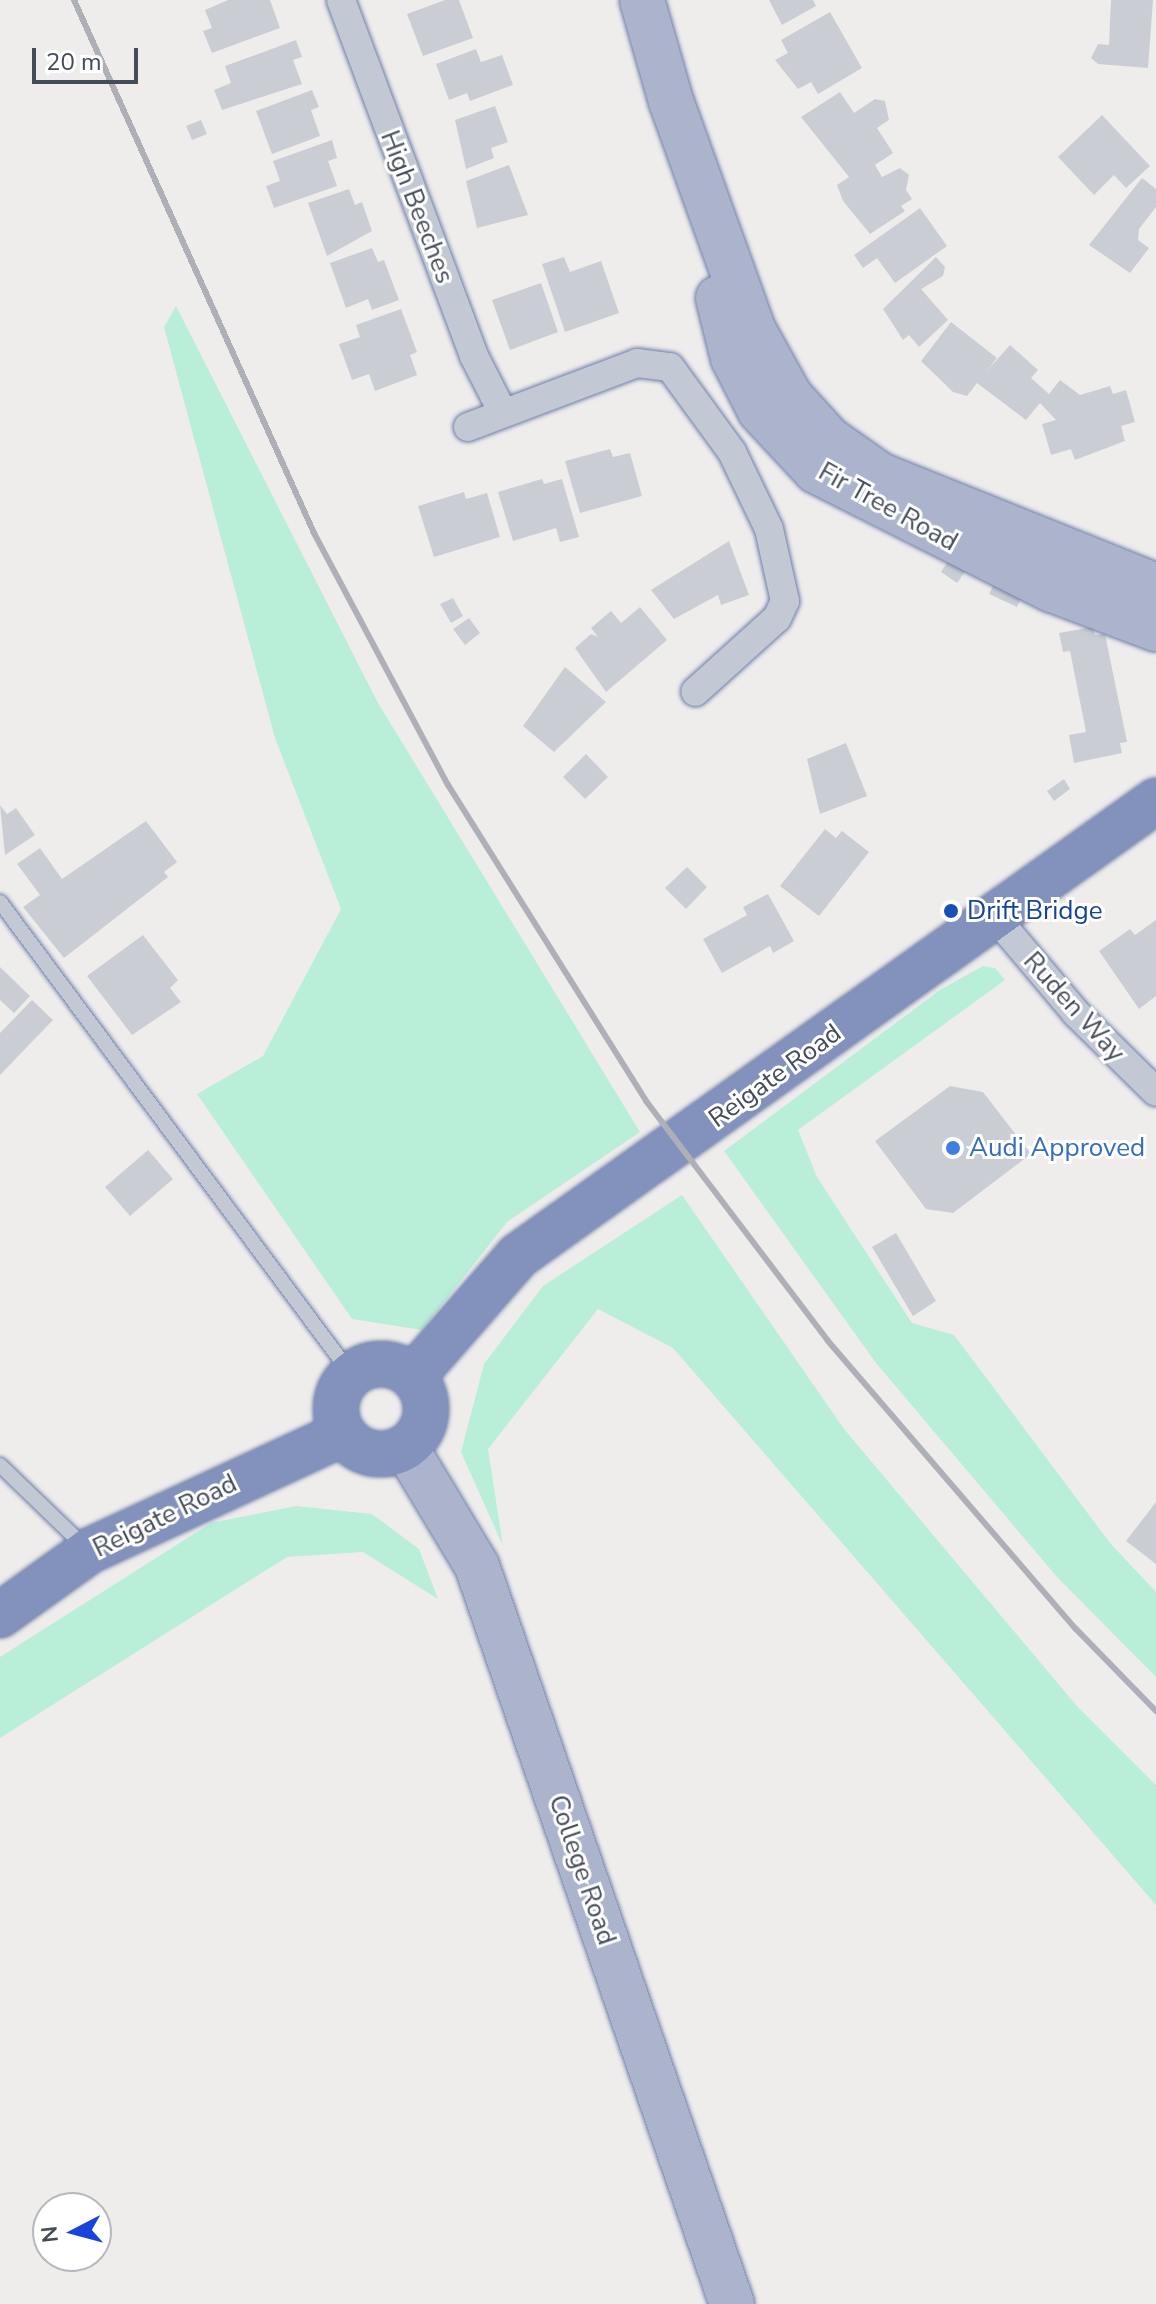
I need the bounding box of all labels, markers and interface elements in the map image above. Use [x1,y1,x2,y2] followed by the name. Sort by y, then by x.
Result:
[36,32,142,82] scale bar
[46,46,102,78] text: 20 m
[374,126,460,288] street label: High Beeches
[813,456,963,558] street label: Fir Tree Road
[967,895,1103,927] place label: Drift Bridge
[942,902,960,920] marker: Drift Bridge
[1017,946,1131,1068] street label: Ruden Way
[703,1018,847,1134] street label: Reigate Road
[969,1132,1145,1164] place label: Audi Approved
[944,1139,962,1157] marker: Audi Approved
[88,1468,242,1564] street label: Reigate Road
[542,1791,622,1949] street label: College Road
[32,2192,112,2272] north arrow
[34,2225,66,2244] text: N

